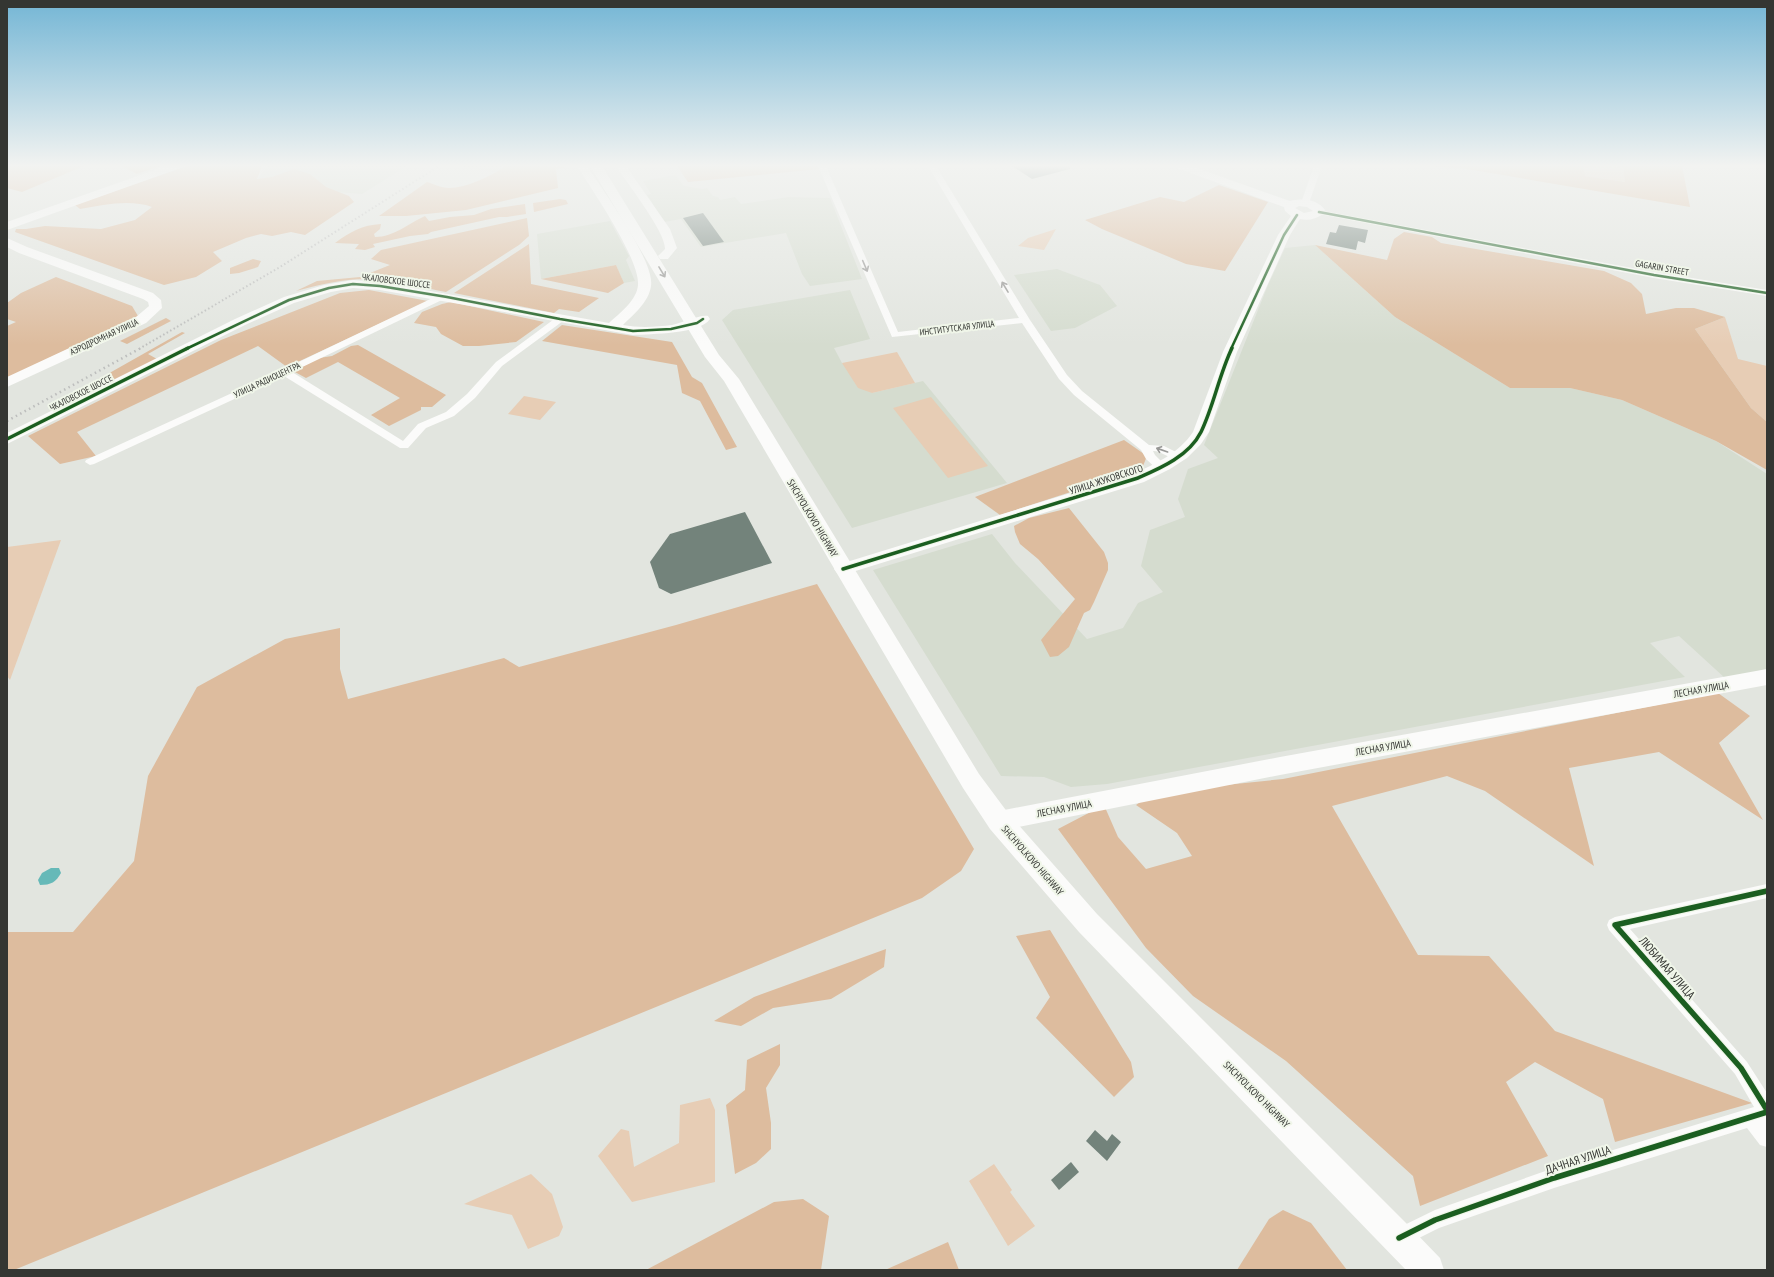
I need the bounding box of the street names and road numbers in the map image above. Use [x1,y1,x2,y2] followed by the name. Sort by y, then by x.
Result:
[1634,257,1690,278] street label: GAGARIN STREET
[361,271,431,290] street label: ЧКАЛОВСКОЕ ШОССЕ
[68,316,140,357] street label: АЭРОДРОМНАЯ УЛИЦА
[919,317,996,338] street label: ИНСТИТУТСКАЯ УЛИЦА
[232,359,303,400] street label: УЛИЦА РАДИОЦЕНТРА
[48,372,114,413] street label: ЧКАЛОВСКОЕ ШОССЕ
[1068,461,1145,497] street label: УЛИЦА ЖУКОВСКОГО
[784,477,841,560] street label: SHCHYOLKOVO HIGHWAY
[1672,678,1730,701] street label: ЛЕСНАЯ УЛИЦА
[1354,736,1412,759] street label: ЛЕСНАЯ УЛИЦА
[1035,797,1093,820] street label: ЛЕСНАЯ УЛИЦА
[999,823,1067,898] street label: SHCHYOLKOVO HIGHWAY
[1636,933,1699,1002] street label: ЛЮБИМАЯ УЛИЦА
[1221,1058,1293,1131] street label: SHCHYOLKOVO HIGHWAY
[1543,1142,1613,1177] street label: ДАЧНАЯ УЛИЦА

